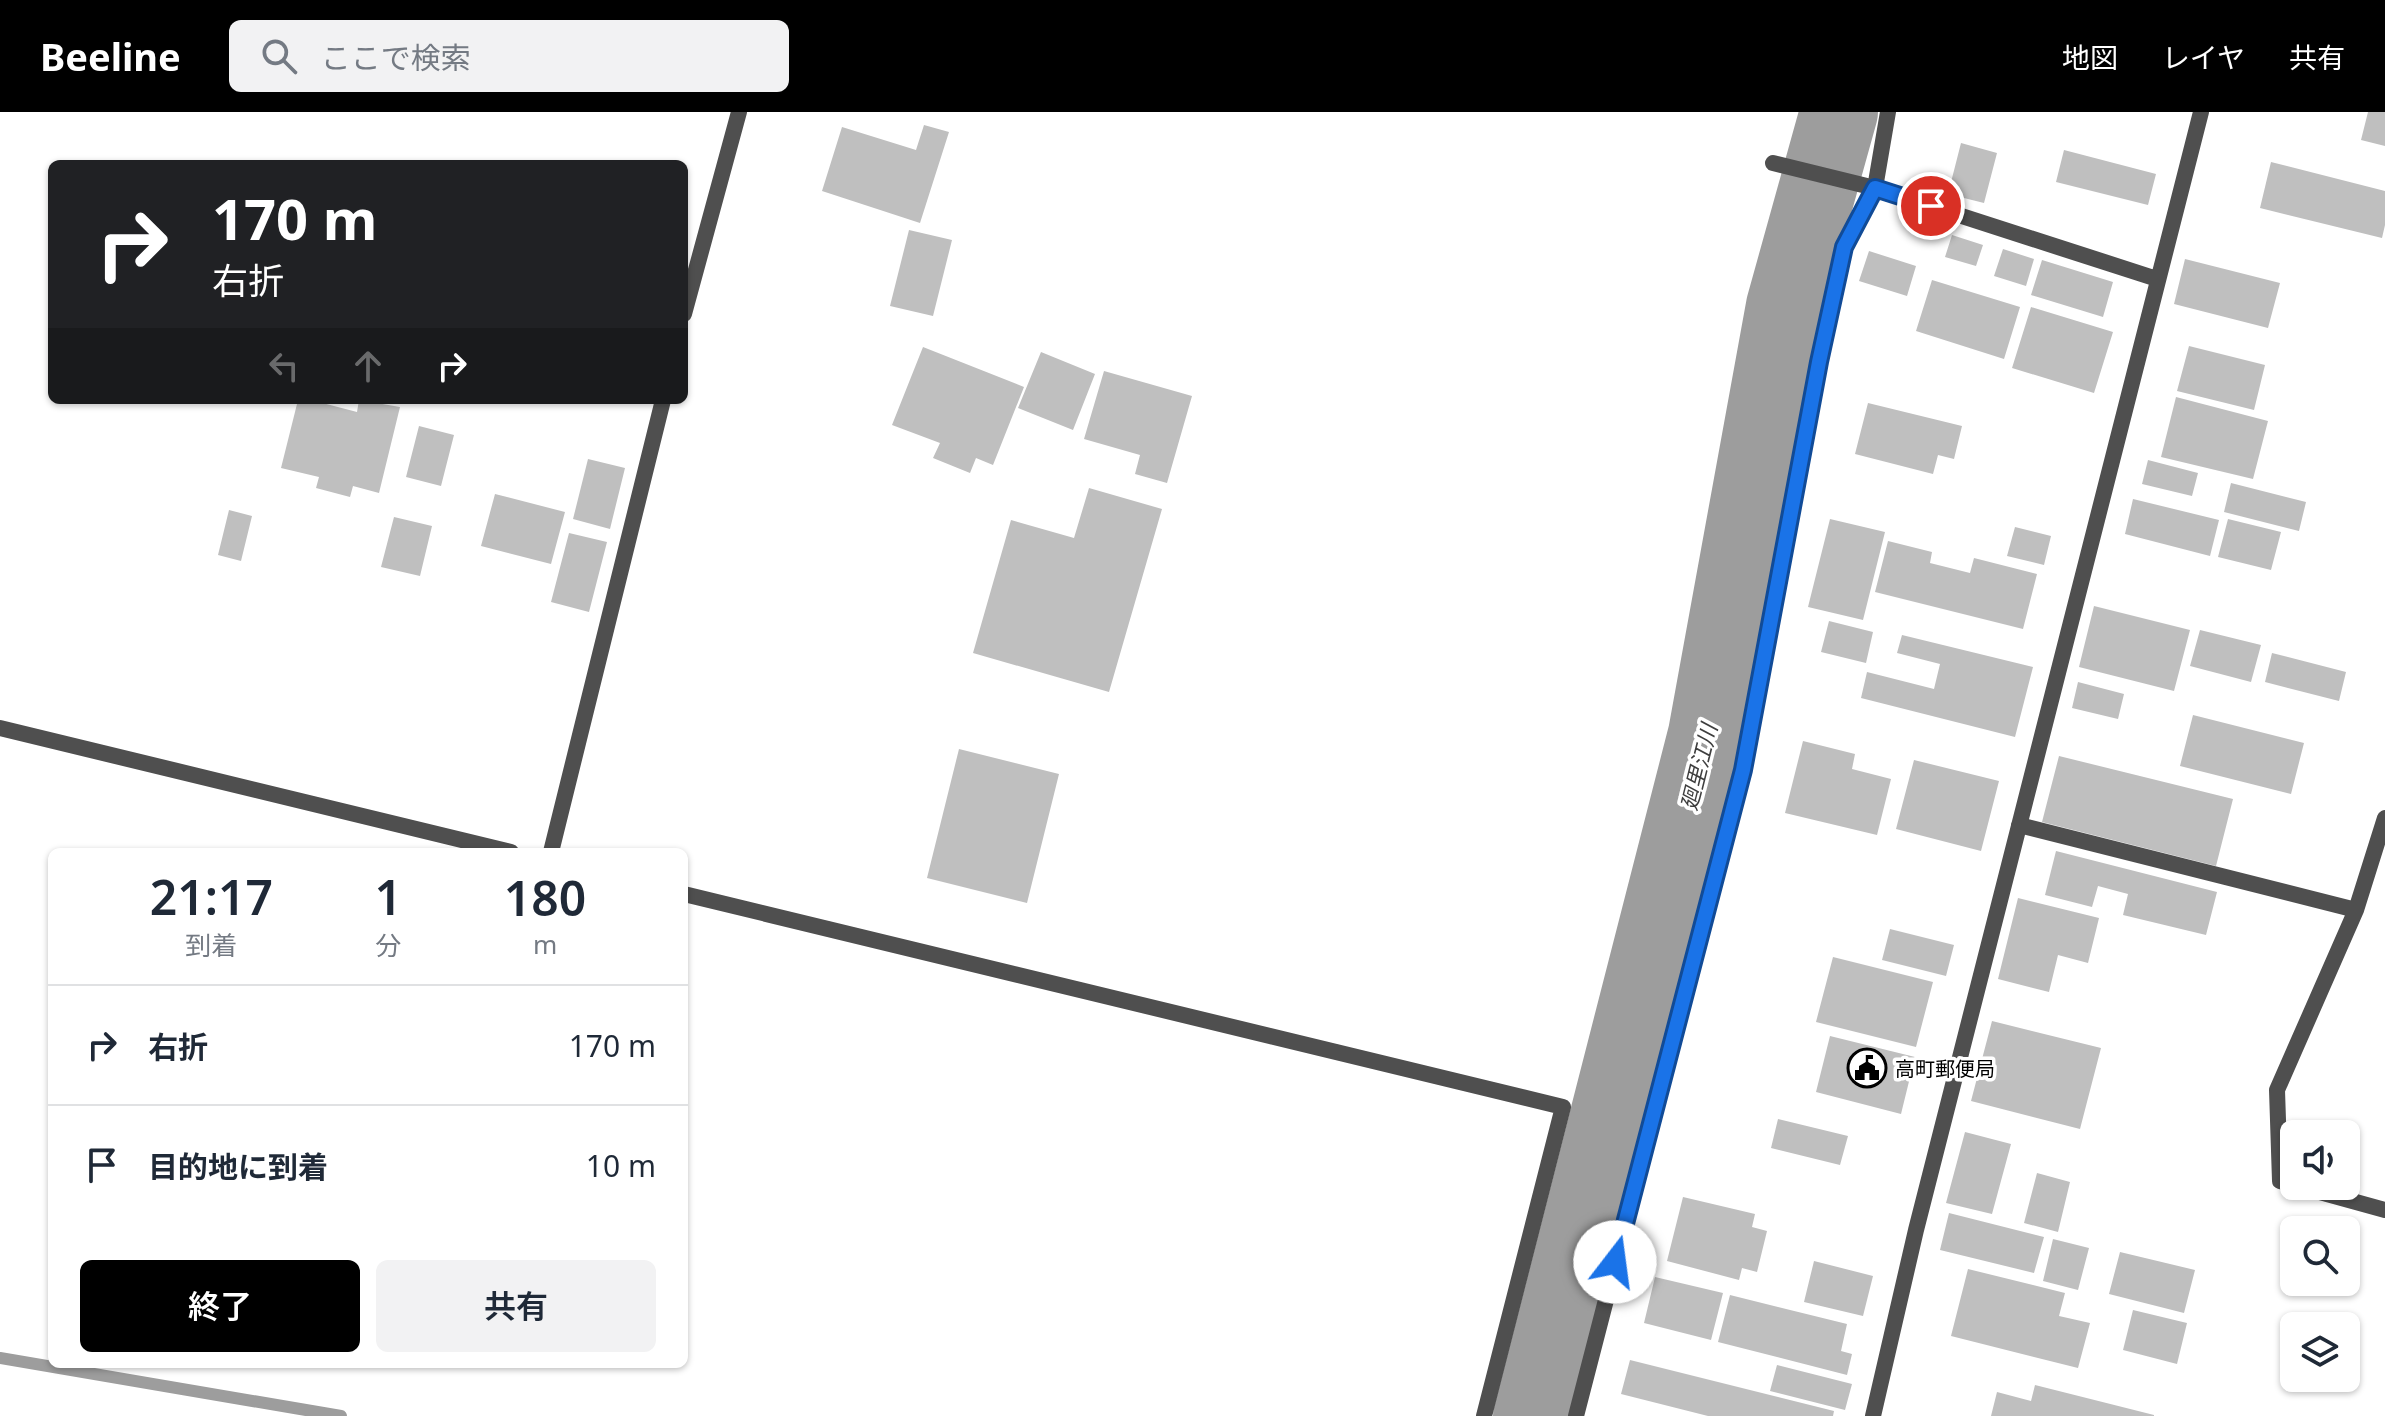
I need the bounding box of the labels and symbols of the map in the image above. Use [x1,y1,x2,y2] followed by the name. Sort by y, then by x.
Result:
[1897,172,1965,240] pin
[1673,719,1724,813] water label: 廻里江川
[1846,1047,1888,1089] public building icon: 高町郵便局
[1895,1055,1995,1082] place label: 高町郵便局
[1573,1220,1657,1304] position arrow

